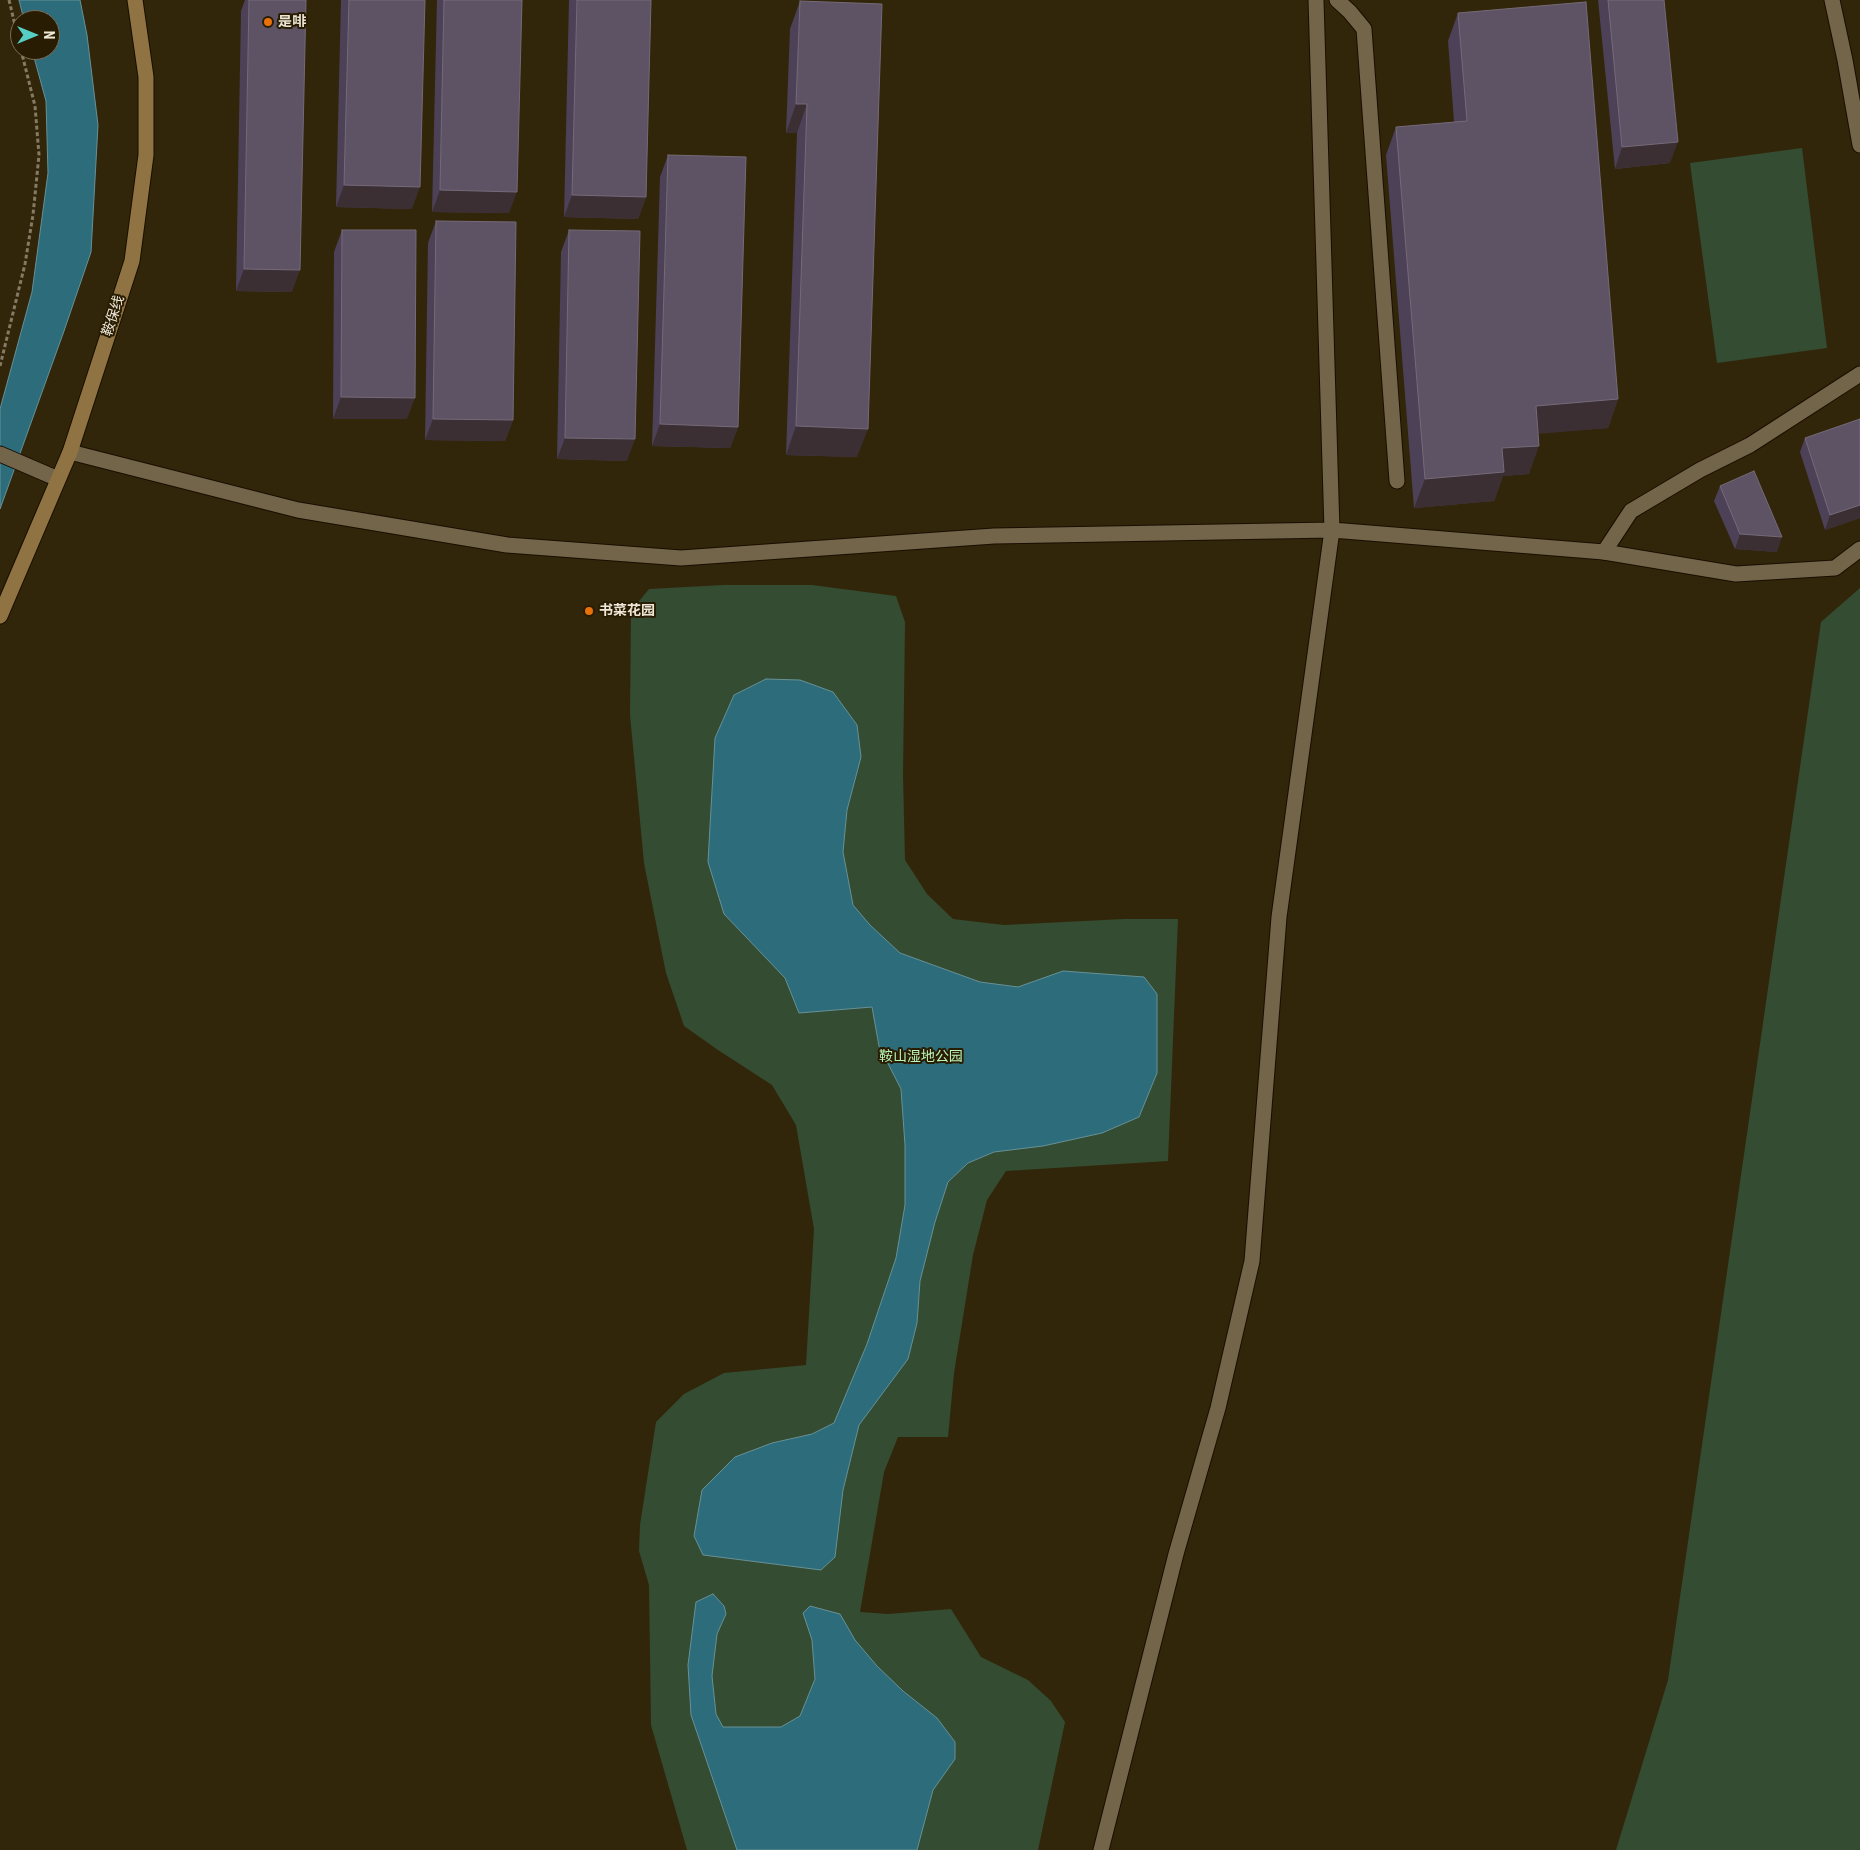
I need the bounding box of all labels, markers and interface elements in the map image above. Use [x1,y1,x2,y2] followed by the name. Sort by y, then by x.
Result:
[10,10,60,60] north arrow
[278,14,306,30] place label: 是啡
[262,16,274,28] marker: 是啡
[41,31,57,39] text: N
[100,293,128,339] street label: 鞍保线
[599,603,655,619] place label: 书菜花园
[583,605,595,617] marker: 书菜花园
[879,1049,963,1065] park label: 鞍山湿地公园

